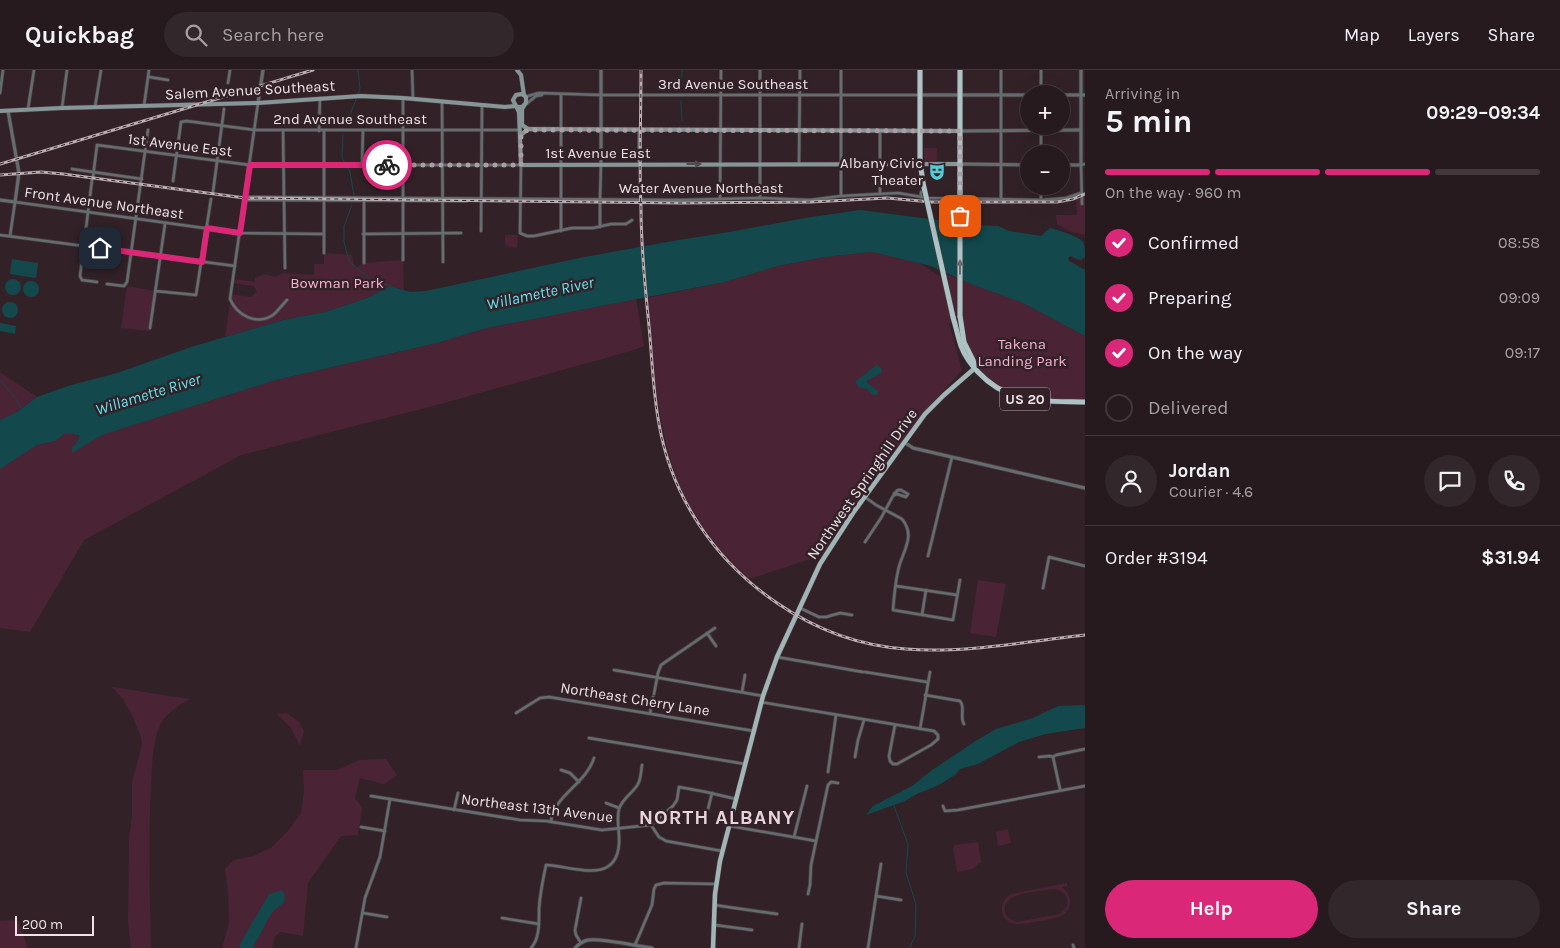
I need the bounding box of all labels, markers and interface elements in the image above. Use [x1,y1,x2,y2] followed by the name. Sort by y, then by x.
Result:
[164,12,514,57] search box
[25,21,134,49] text: Quickbag
[182,21,210,49] icon: search
[222,24,324,46] text: Search here
[1344,24,1380,46] text: Map
[1408,24,1460,46] text: Layers
[1488,24,1535,46] text: Share
[658,75,808,93] street label: 3rd Avenue Southeast
[165,77,336,103] street label: Salem Avenue Southeast
[1105,84,1180,103] text: Arriving in
[1020,85,1070,195] map controls
[1020,85,1070,135] button: +
[1426,102,1540,124] text: 09:29–09:34
[1105,103,1193,140] text: 5 min
[273,110,427,128] street label: 2nd Avenue Southeast
[127,130,234,160] street label: 1st Avenue East
[362,140,412,190] courier
[545,144,651,162] street label: 1st Avenue East
[1020,145,1070,195] button: −
[373,151,401,179] icon: bike
[840,154,924,189] place label: Albany Civic Theater
[687,160,703,168] one-way arrow
[927,162,947,182] theatre icon: Albany Civic Theater
[619,179,784,197] street label: Water Avenue Northeast
[23,183,185,223] street label: Front Avenue Northeast
[1105,183,1241,202] text: On the way · 960 m
[939,195,981,237] pin
[946,202,974,230] icon: bag
[79,227,121,269] pin
[1105,229,1133,257] icon: check
[1148,232,1239,254] text: Confirmed
[1498,233,1540,252] text: 08:58
[86,234,114,262] icon: home
[956,259,964,275] one-way arrow
[485,272,596,314] water label: Willamette River
[290,274,384,292] park label: Bowman Park
[1105,284,1133,312] icon: check
[1148,287,1231,309] text: Preparing
[1499,288,1540,307] text: 09:09
[977,335,1067,370] park label: Takena Landing Park
[1105,339,1133,367] icon: check
[1148,342,1242,364] text: On the way
[1505,343,1540,362] text: 09:17
[93,369,203,419] water label: Willamette River
[1000,388,1050,410] road number: US 20
[1148,397,1228,419] text: Delivered
[803,405,921,563] street label: Northwest Springhill Drive
[1105,455,1157,507] button: person
[1424,455,1476,507] button: chat
[1488,455,1540,507] button: phone
[1169,460,1230,482] text: Jordan
[1169,482,1253,501] text: Courier · 4.6
[1105,547,1208,569] text: Order #3194
[1481,547,1540,569] text: $31.94
[559,678,711,720] street label: Northeast Cherry Lane
[460,790,614,826] street label: Northeast 13th Avenue
[639,806,795,829] district label: NORTH ALBANY
[1105,880,1318,938] button: Help
[1328,880,1540,938] button: Share
[15,913,94,936] scale bar
[22,916,63,933] text: 200 m

